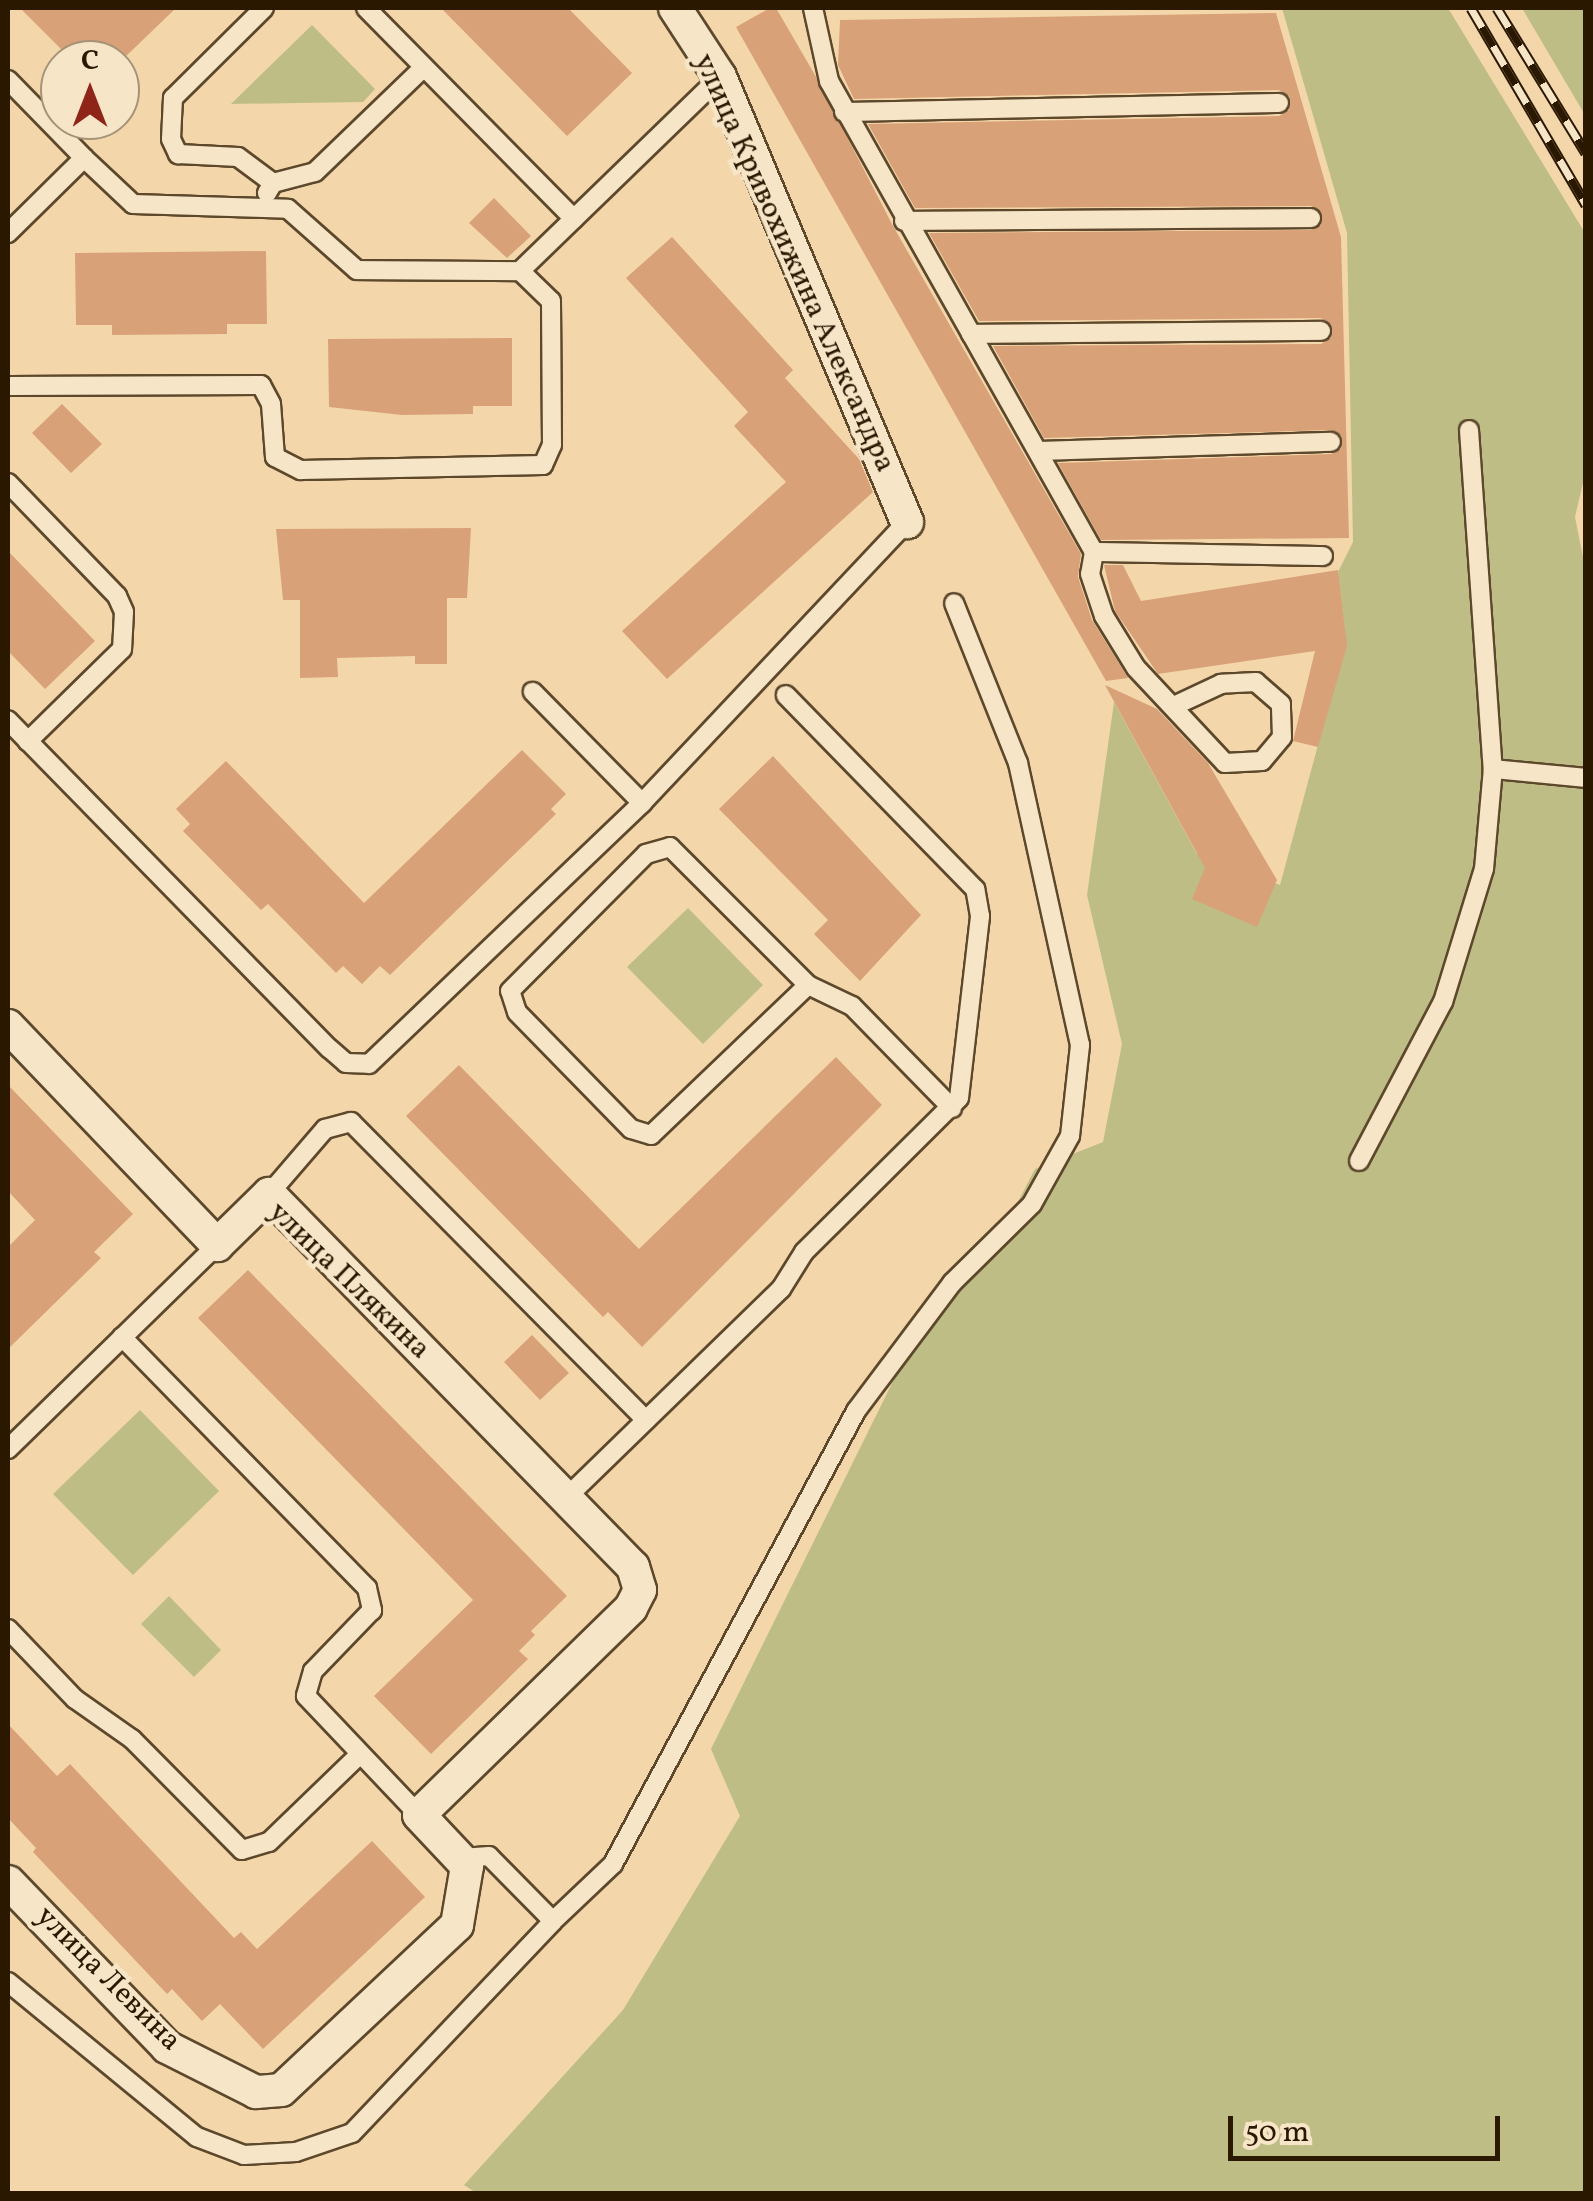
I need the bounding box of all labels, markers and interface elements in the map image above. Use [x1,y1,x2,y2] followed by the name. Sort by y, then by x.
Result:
[40,40,140,140] north arrow
[81,42,99,81] text: С
[685,48,903,478] street label: улица Кривохижина Александра
[261,1195,437,1367] street label: улица Плякина
[28,1899,188,2059] street label: улица Левина
[1233,2096,1506,2158] scale bar
[1245,2112,1309,2154] text: 50 m

